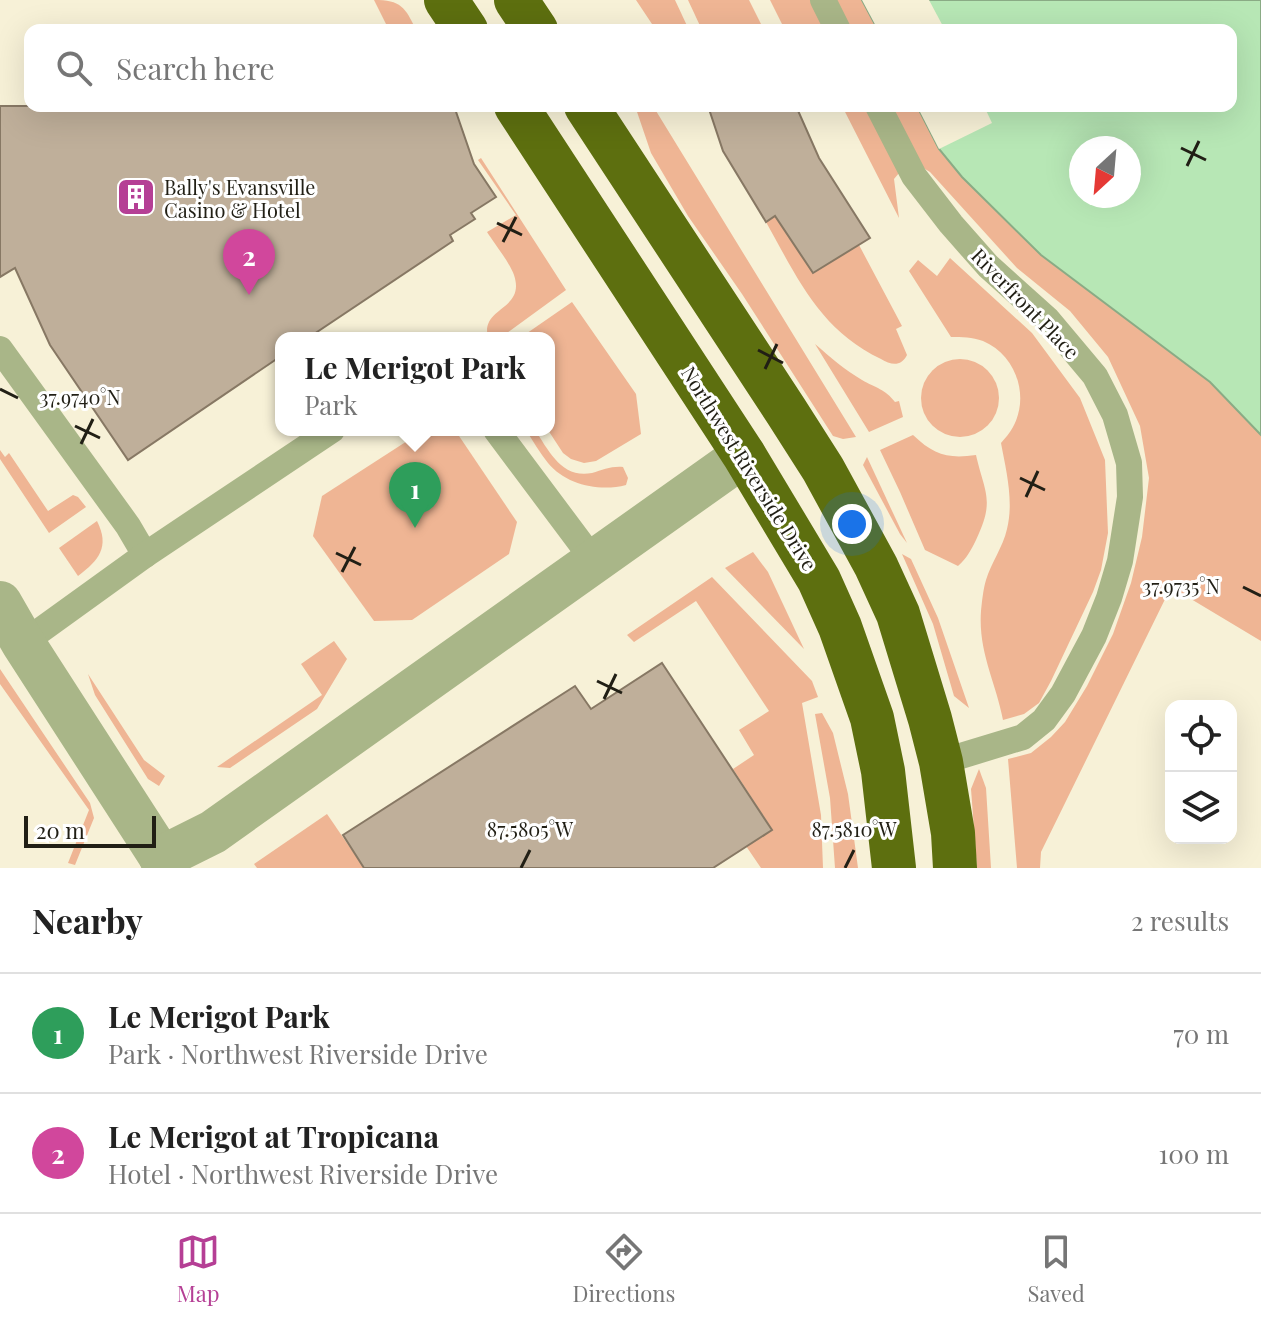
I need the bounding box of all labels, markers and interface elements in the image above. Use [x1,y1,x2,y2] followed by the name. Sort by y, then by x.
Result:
[24,24,1237,112] search box
[52,46,96,90] icon: search
[116,48,275,88] text: Search here
[1069,136,1141,208] north arrow
[164,173,315,223] place label: Bally's Evansville Casino & Hotel
[115,176,157,218] building icon: Bally's Evansville Casino & Hotel
[223,229,275,295] pin: 2
[966,242,1086,364] street label: Riverfront Place
[275,332,555,436] popup
[304,347,526,387] text: Le Merigot Park
[676,361,824,575] street label: Northwest Riverside Drive
[39,383,121,410] text: 37.9740°N
[304,387,357,422] text: Park
[389,462,441,528] pin: 1
[832,504,872,544] your location
[1142,572,1220,599] text: 37.9735°N
[1165,700,1237,844] map controls
[1165,700,1237,772] button: locate
[1165,772,1237,844] button: layers
[24,812,156,848] scale bar
[36,815,85,845] text: 20 m
[487,815,574,842] text: 87.5805°W
[811,815,897,842] text: 87.5810°W
[32,897,143,943] text: Nearby
[1131,903,1229,938] text: 2 results
[108,996,330,1036] text: Le Merigot Park
[53,1016,63,1051] text: 1
[1173,1016,1229,1051] text: 70 m
[108,1036,488,1071] text: Park · Northwest Riverside Drive
[108,1116,439,1156] text: Le Merigot at Tropicana
[51,1136,65,1171] text: 2
[1159,1136,1229,1171] text: 100 m
[108,1156,498,1191] text: Hotel · Northwest Riverside Drive
[176,1230,220,1308] tab: Map
[572,1230,675,1308] tab: Directions
[1028,1230,1085,1308] tab: Saved

